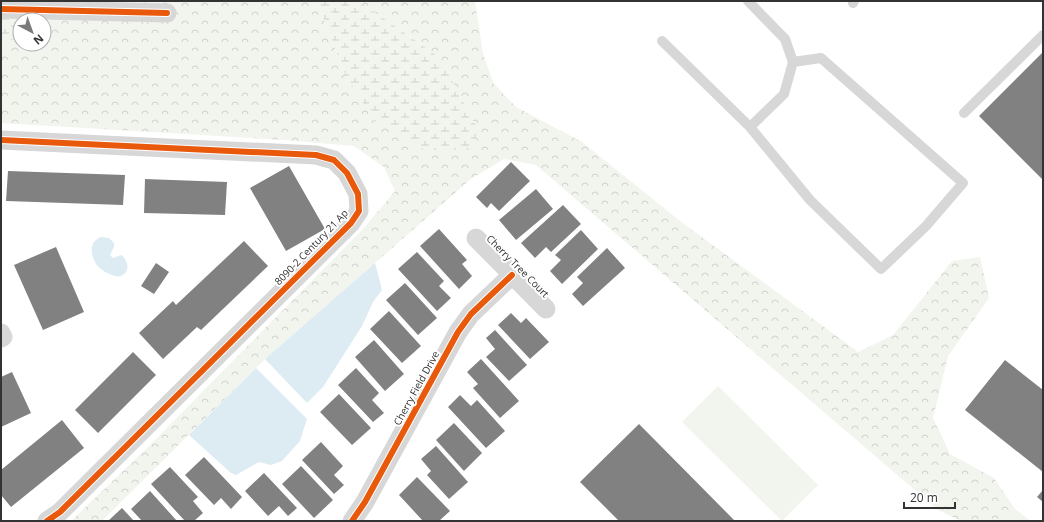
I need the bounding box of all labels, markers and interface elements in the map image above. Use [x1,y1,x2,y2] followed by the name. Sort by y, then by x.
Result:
[12,12,52,52] north arrow
[31,31,47,49] text: N
[271,206,351,288] street label: 8090-2 Century 21 Ap
[484,232,553,301] street label: Cherry Tree Court
[390,348,442,428] street label: Cherry Field Drive
[904,484,955,510] scale bar
[910,489,938,506] text: 20 m

